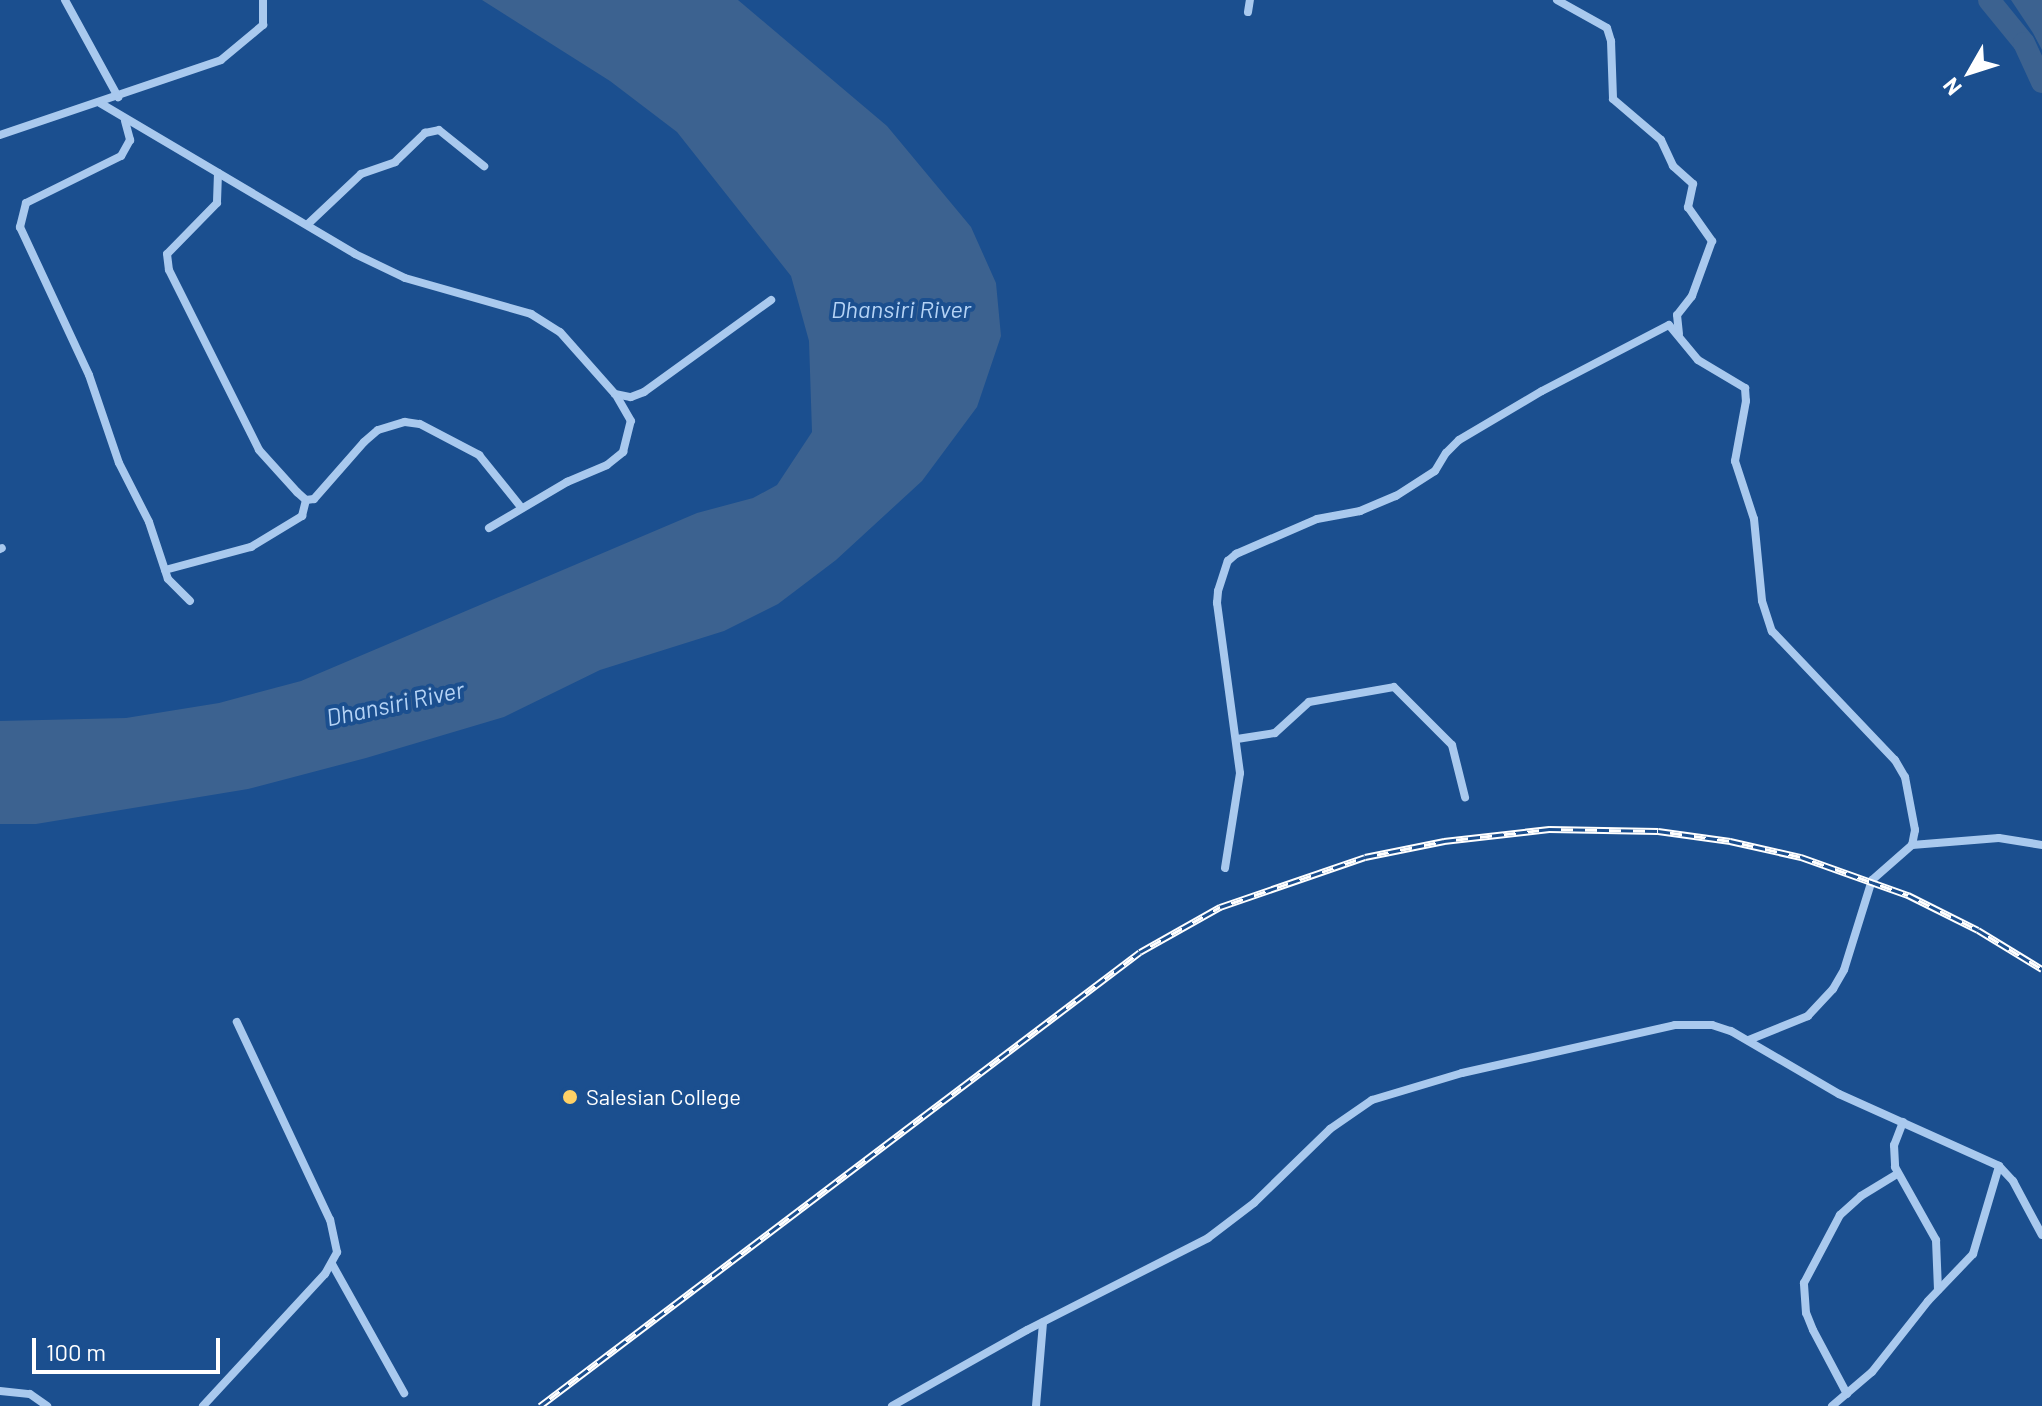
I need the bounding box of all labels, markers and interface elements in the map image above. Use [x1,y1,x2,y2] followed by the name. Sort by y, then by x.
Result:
[1930,32,2010,112] north arrow
[1937,73,1966,101] text: N
[831,295,971,323] water label: Dhansiri River
[323,674,467,732] water label: Dhansiri River
[586,1084,741,1110] place label: Salesian College
[561,1088,579,1106] marker: Salesian College
[36,1322,224,1372] scale bar
[46,1337,106,1366] text: 100 m

